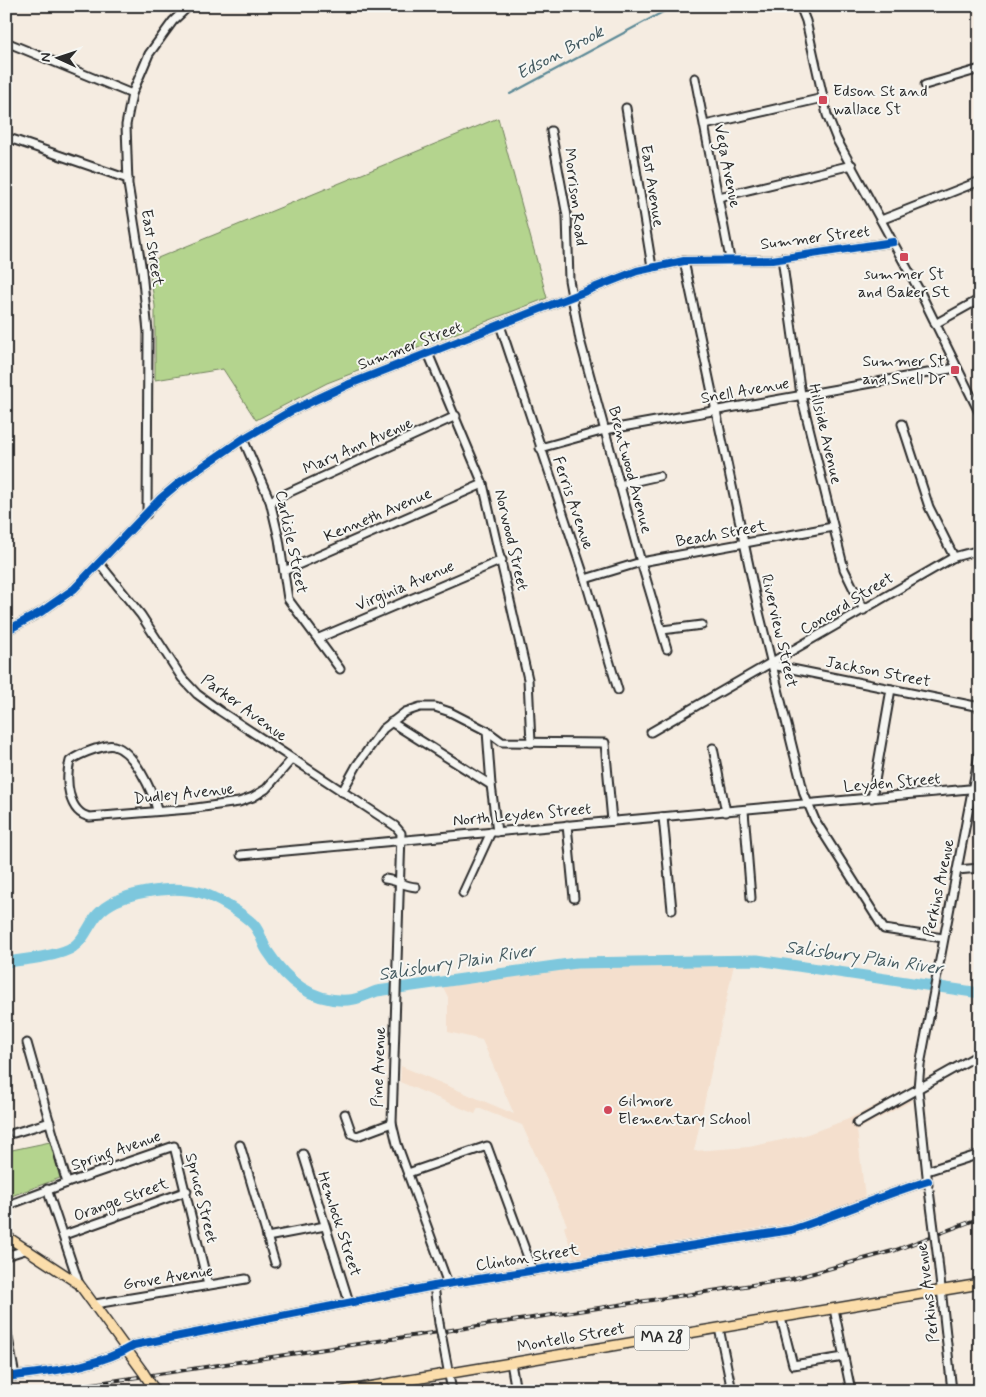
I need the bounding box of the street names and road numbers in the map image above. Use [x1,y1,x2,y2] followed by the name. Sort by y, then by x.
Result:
[708,123,745,210] street label: Vega Avenue
[635,144,669,229] street label: East Avenue
[559,147,591,247] street label: Morrison Road
[136,208,169,289] street label: East Street
[759,221,871,255] street label: Summer Street
[355,317,465,375] street label: Summer Street
[699,373,791,409] street label: Snell Avenue
[803,382,847,486] street label: Hillside Avenue
[603,404,657,536] street label: Brentwood Avenue
[300,412,417,480] street label: Mary Ann Avenue
[547,454,599,553] street label: Ferris Avenue
[321,483,435,547] street label: Kenneth Avenue
[489,487,533,593] street label: Norwood Street
[270,488,312,596] street label: Carlisle Street
[674,516,769,552] street label: Beach Street
[352,556,458,617] street label: Virginia Avenue
[796,568,898,640] street label: Concord Street
[756,572,802,690] street label: Riverview Street
[824,652,933,693] street label: Jackson Street
[197,670,292,747] street label: Parker Avenue
[843,768,941,798] street label: Leyden Street
[133,778,236,810] street label: Dudley Avenue
[452,798,592,832] street label: North Leyden Street
[918,836,960,939] street label: Perkins Avenue
[367,1026,391,1108] street label: Pine Avenue
[68,1126,164,1177] street label: Spring Avenue
[180,1151,222,1245] street label: Spruce Street
[312,1169,366,1280] street label: Hemlock Street
[71,1173,172,1228] street label: Orange Street
[474,1239,580,1276] street label: Clinton Street
[911,1242,945,1344] street label: Perkins Avenue
[122,1261,214,1295] street label: Grove Avenue
[515,1318,627,1358] street label: Montello Street
[634,1326,690,1350] road number: MA 28

